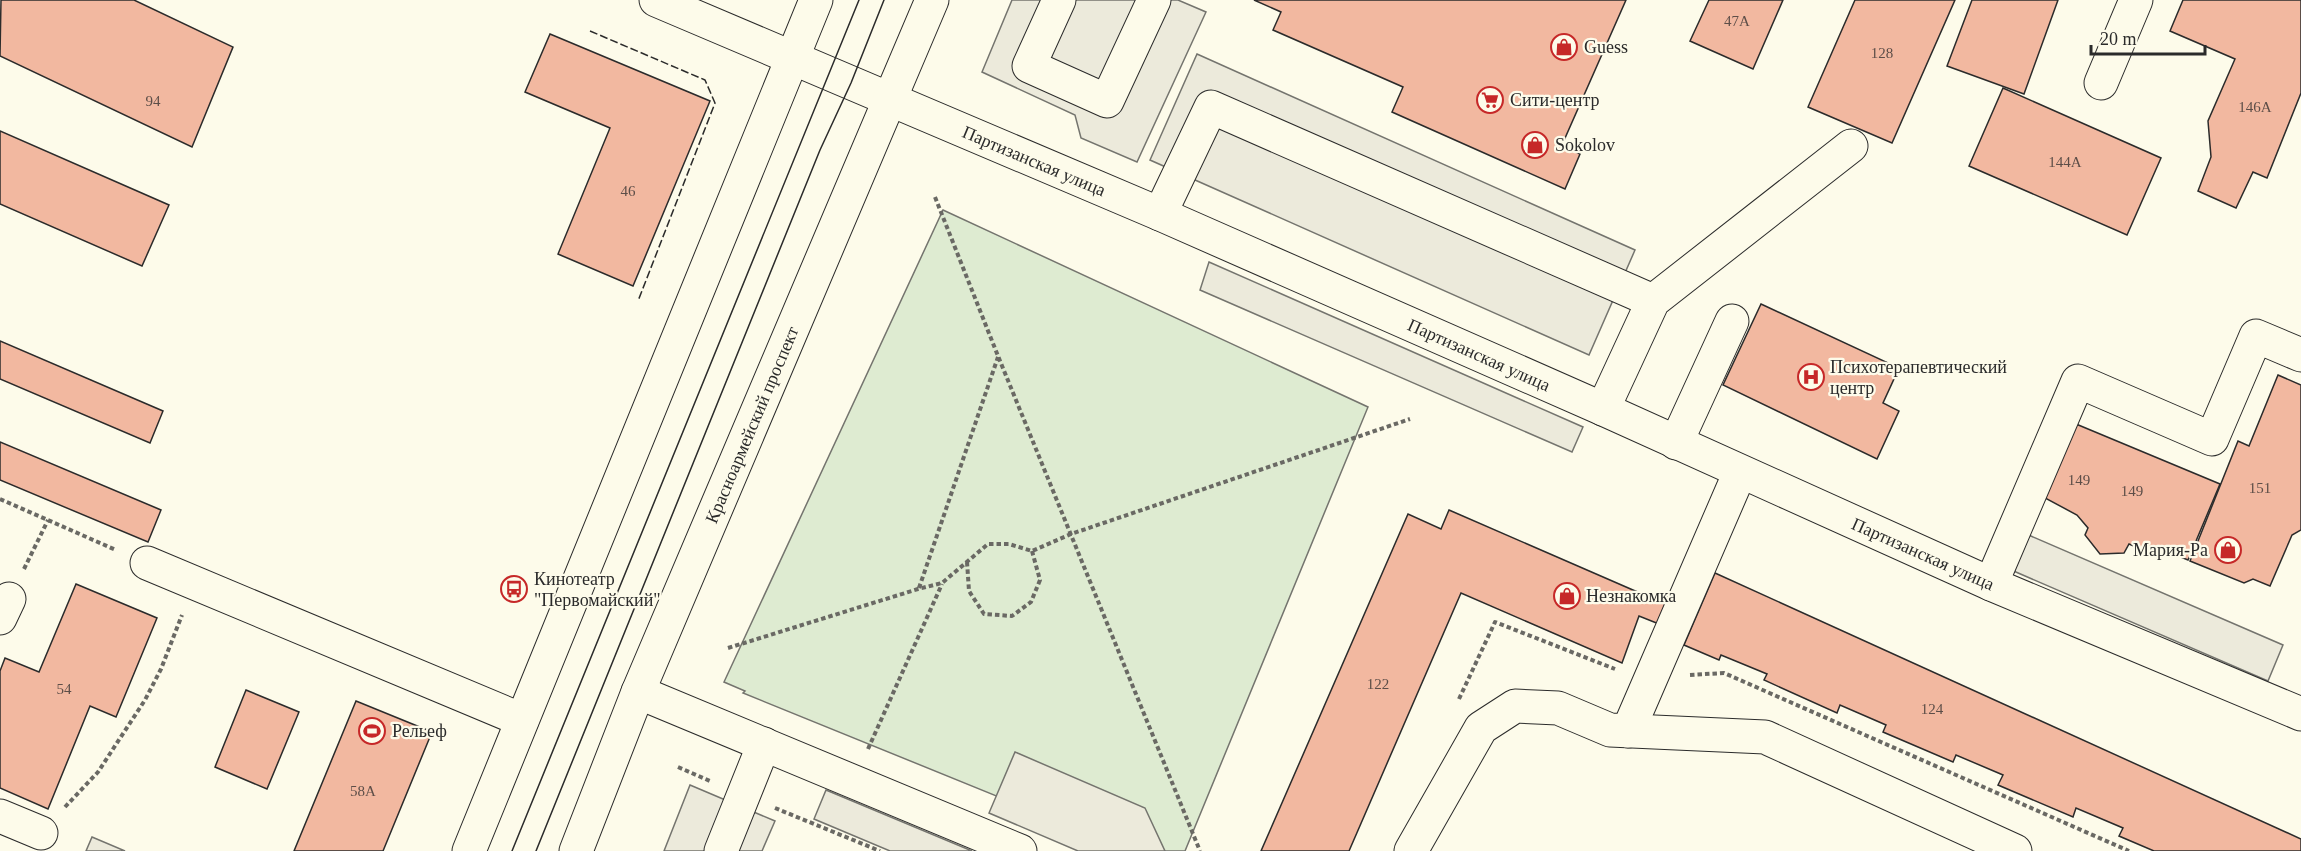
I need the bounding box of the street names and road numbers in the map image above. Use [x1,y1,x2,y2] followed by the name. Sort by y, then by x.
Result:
[959,122,1109,200] street label: Партизанская улица
[1405,315,1553,395] street label: Партизанская улица
[701,323,803,526] street label: Красноармейский проспект
[1849,514,1997,594] street label: Партизанская улица

